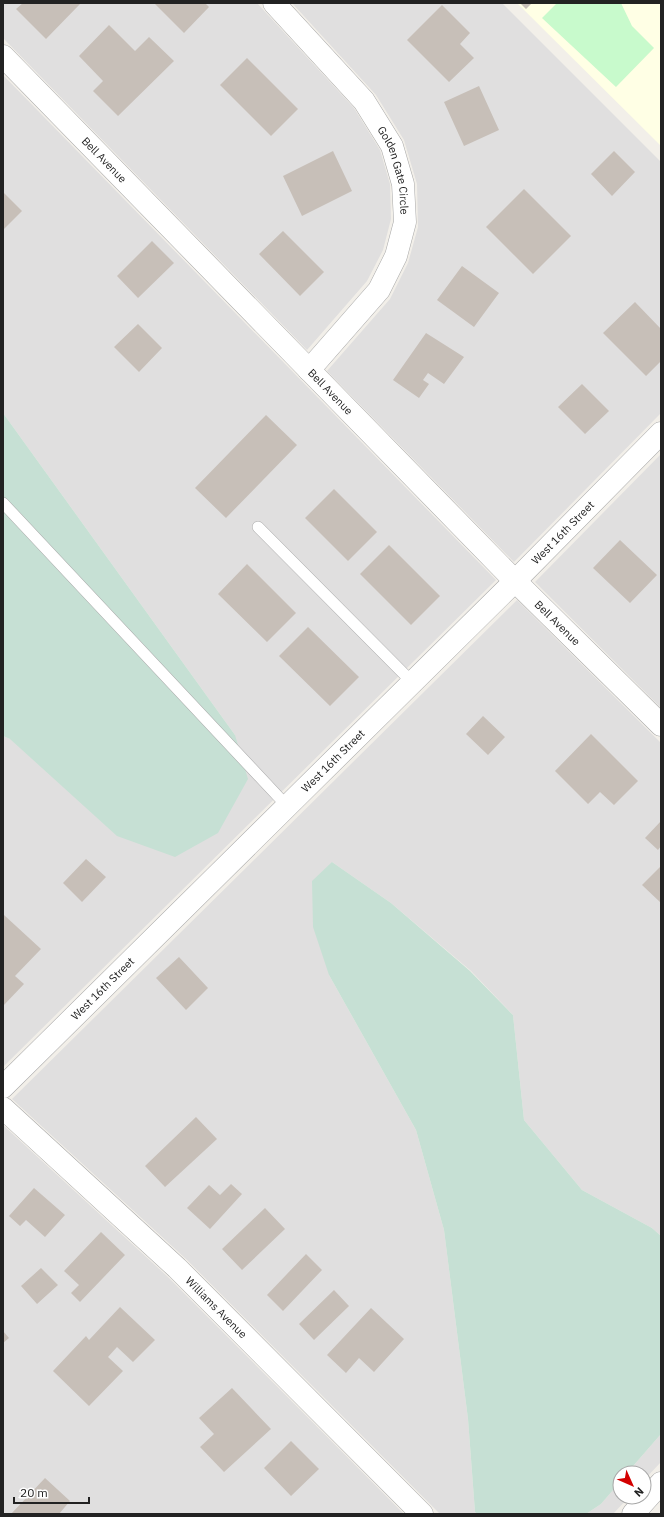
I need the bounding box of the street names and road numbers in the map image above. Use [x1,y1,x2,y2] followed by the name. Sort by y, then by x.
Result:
[374,123,412,215] street label: Golden Gate Circle
[79,134,130,186] street label: Bell Avenue
[305,366,356,418] street label: Bell Avenue
[529,498,597,567] street label: West 16th Street
[532,597,583,648] street label: Bell Avenue
[298,726,368,795] street label: West 16th Street
[68,954,137,1023] street label: West 16th Street
[183,1274,250,1341] street label: Williams Avenue

